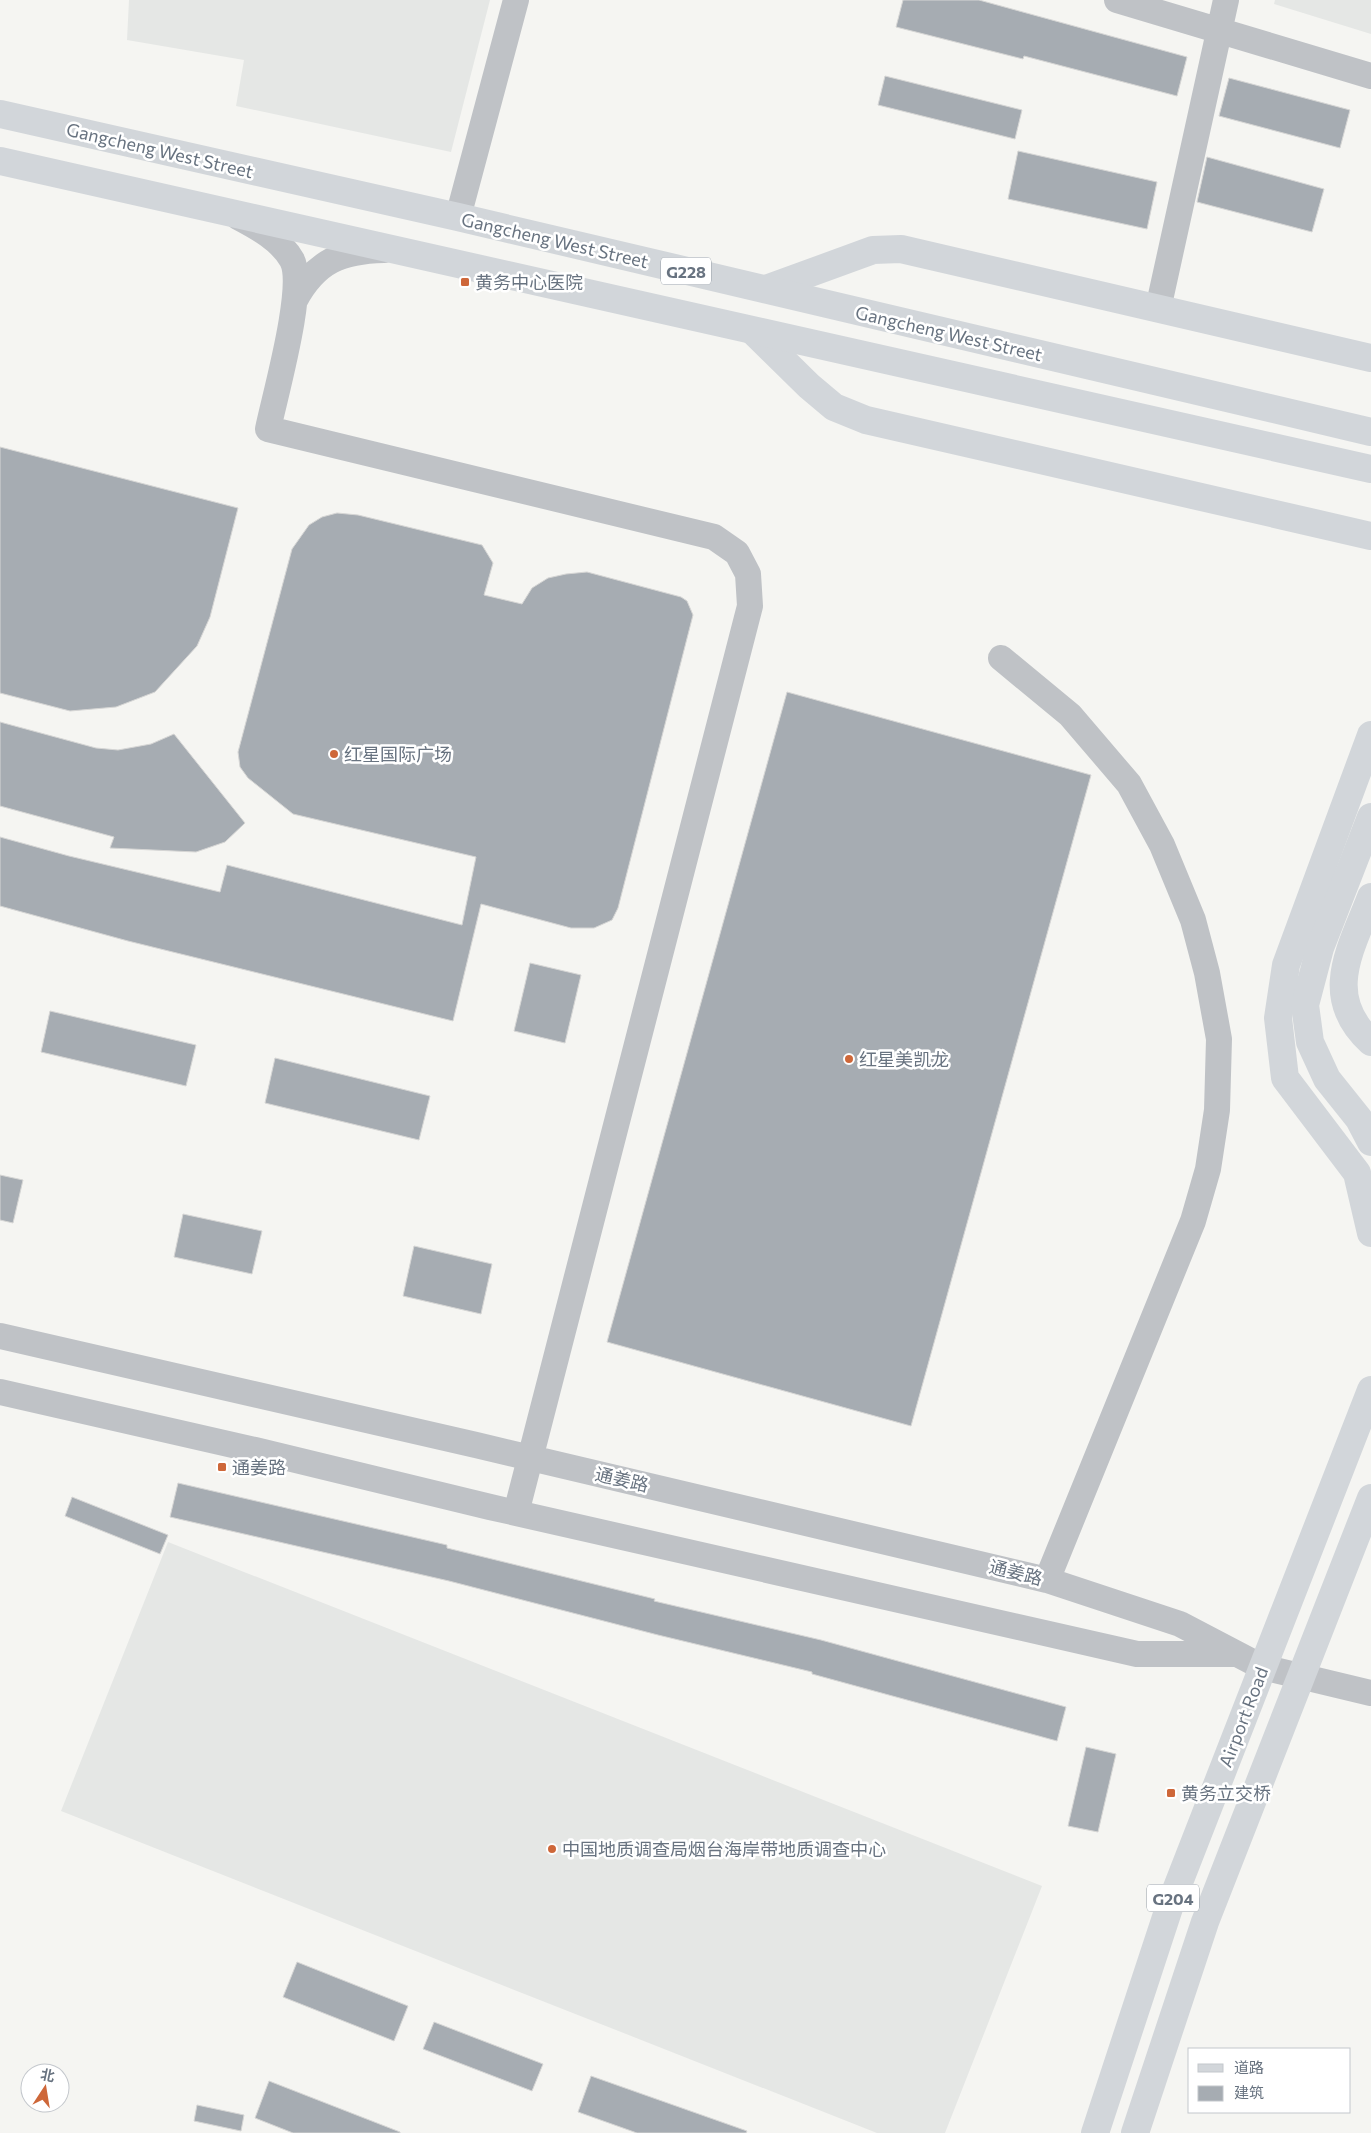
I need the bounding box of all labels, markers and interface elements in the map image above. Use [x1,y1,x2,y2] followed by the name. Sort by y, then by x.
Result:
[64,118,256,182] street label: Gangcheng West Street
[459,208,651,272] street label: Gangcheng West Street
[661,258,711,284] road number: G228
[475,271,583,293] place label: 黄务中心医院
[459,276,471,288] marker: 黄务中心医院
[853,301,1045,365] street label: Gangcheng West Street
[344,743,452,765] place label: 红星国际广场
[328,748,340,760] marker: 红星国际广场
[859,1048,949,1070] place label: 红星美凯龙
[843,1053,855,1065] marker: 红星美凯龙
[232,1456,286,1478] place label: 通姜路
[216,1461,228,1473] marker: 通姜路
[593,1462,651,1496] street label: 通姜路
[987,1555,1045,1589] street label: 通姜路
[1214,1664,1272,1770] street label: Airport Road
[1181,1782,1271,1804] place label: 黄务立交桥
[1165,1787,1177,1799] marker: 黄务立交桥
[562,1838,886,1860] place label: 中国地质调查局烟台海岸带地质调查中心
[546,1843,558,1855] marker: 中国地质调查局烟台海岸带地质调查中心
[1147,1885,1199,1912] road number: G204
[1188,2048,1351,2113] legend
[1234,2058,1264,2076] text: 道路
[20,2063,70,2113] north arrow
[39,2065,56,2085] text: 北
[1234,2083,1264,2101] text: 建筑

